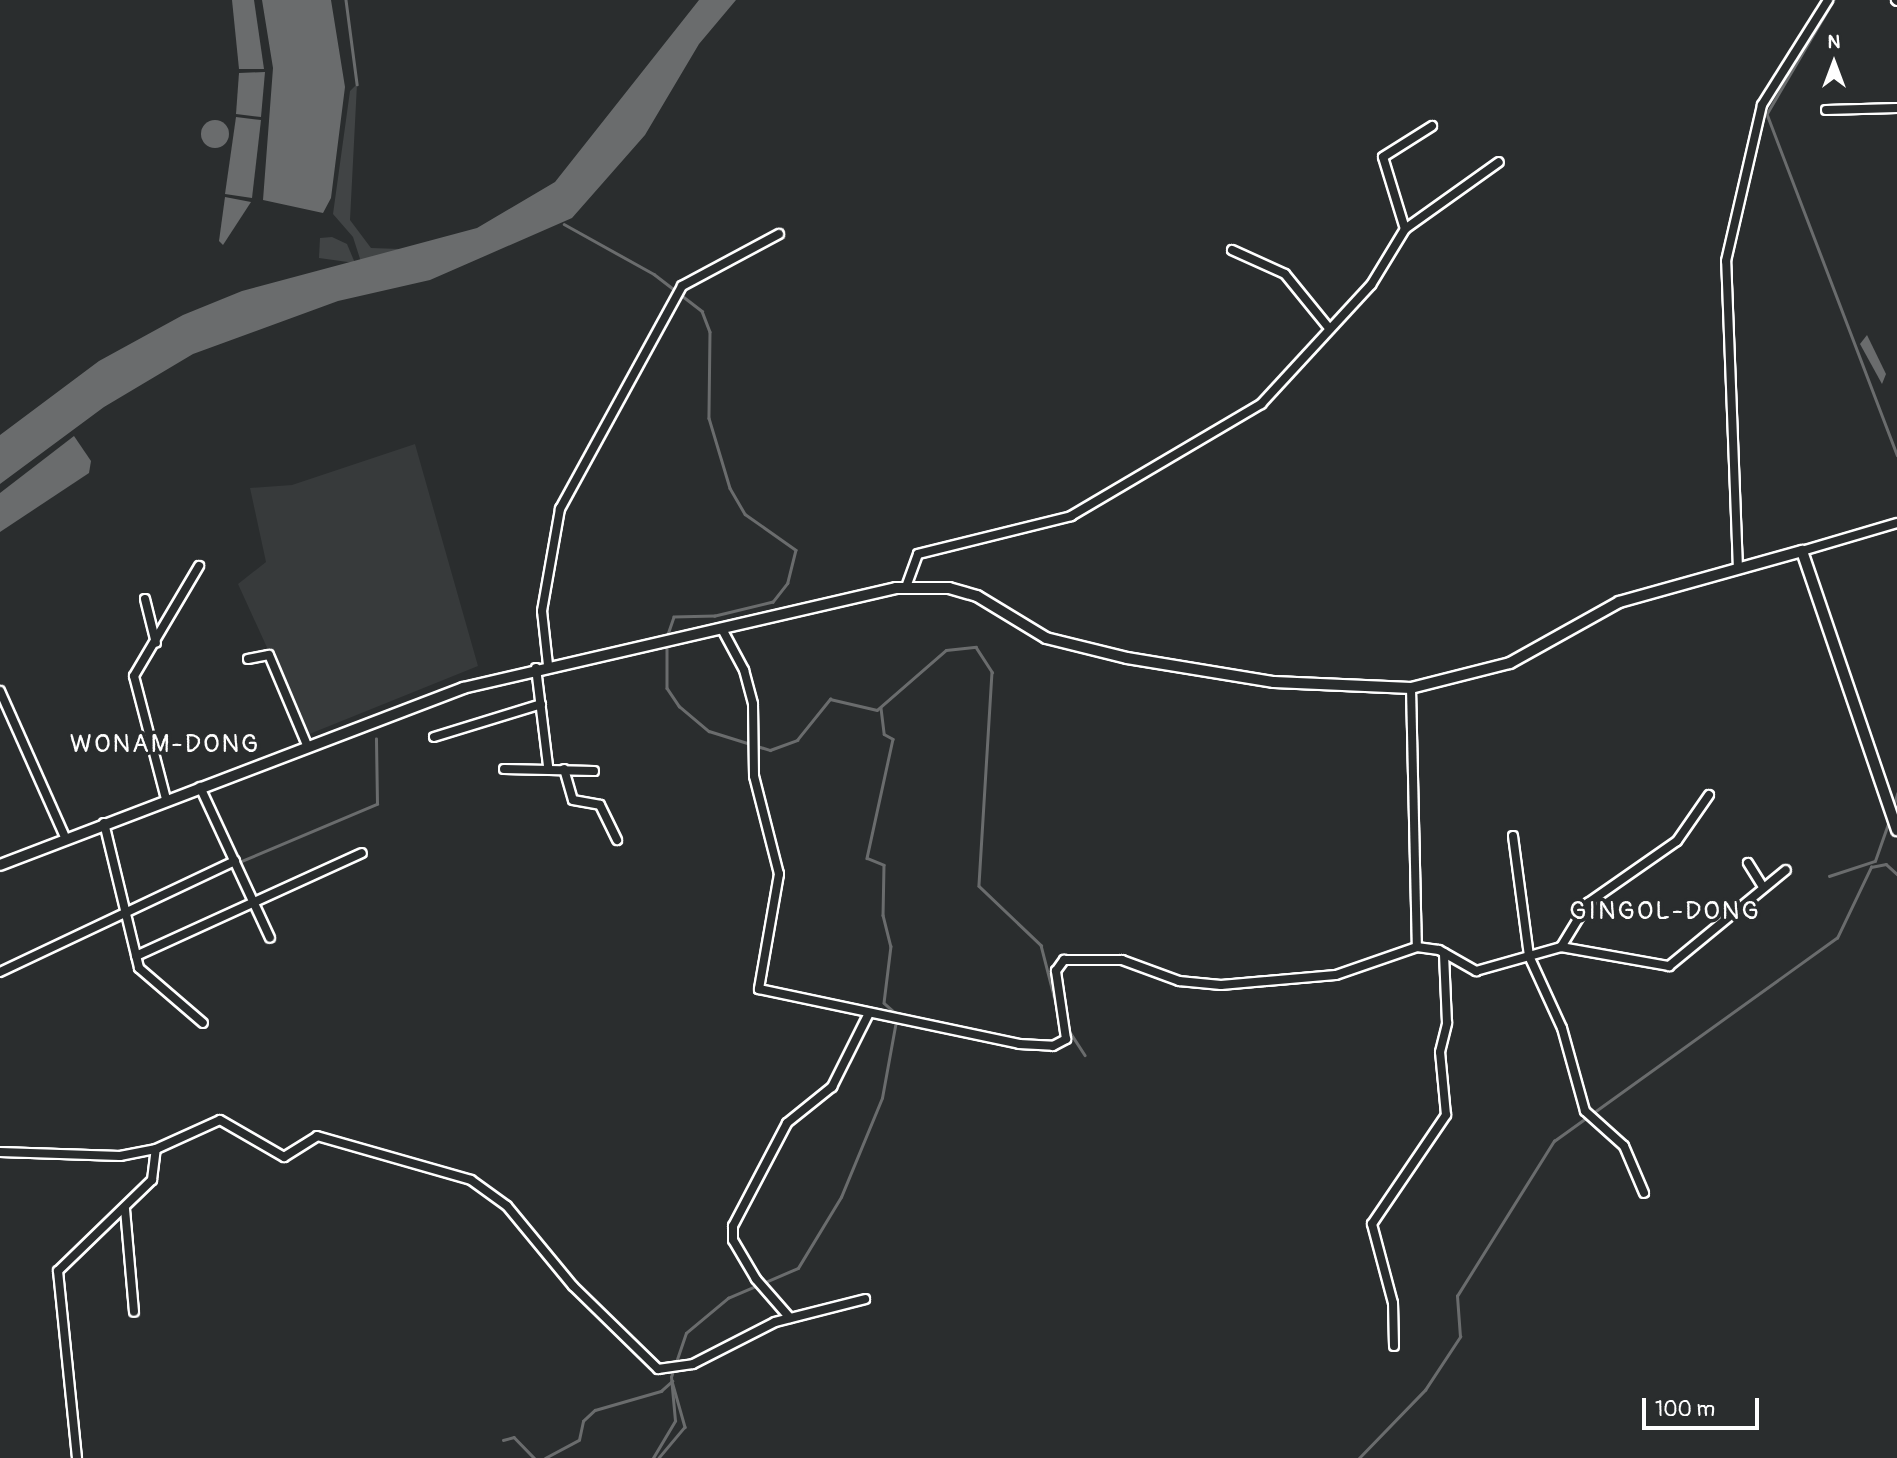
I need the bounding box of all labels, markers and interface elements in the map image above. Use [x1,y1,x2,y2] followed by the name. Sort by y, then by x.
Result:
[1799,28,1869,98] north arrow
[1828,30,1840,54] text: N
[71,729,259,761] district label: WONAM-DONG
[1571,896,1759,928] district label: GINGOL-DONG
[1645,1384,1762,1428] scale bar
[1655,1396,1715,1423] text: 100 m

